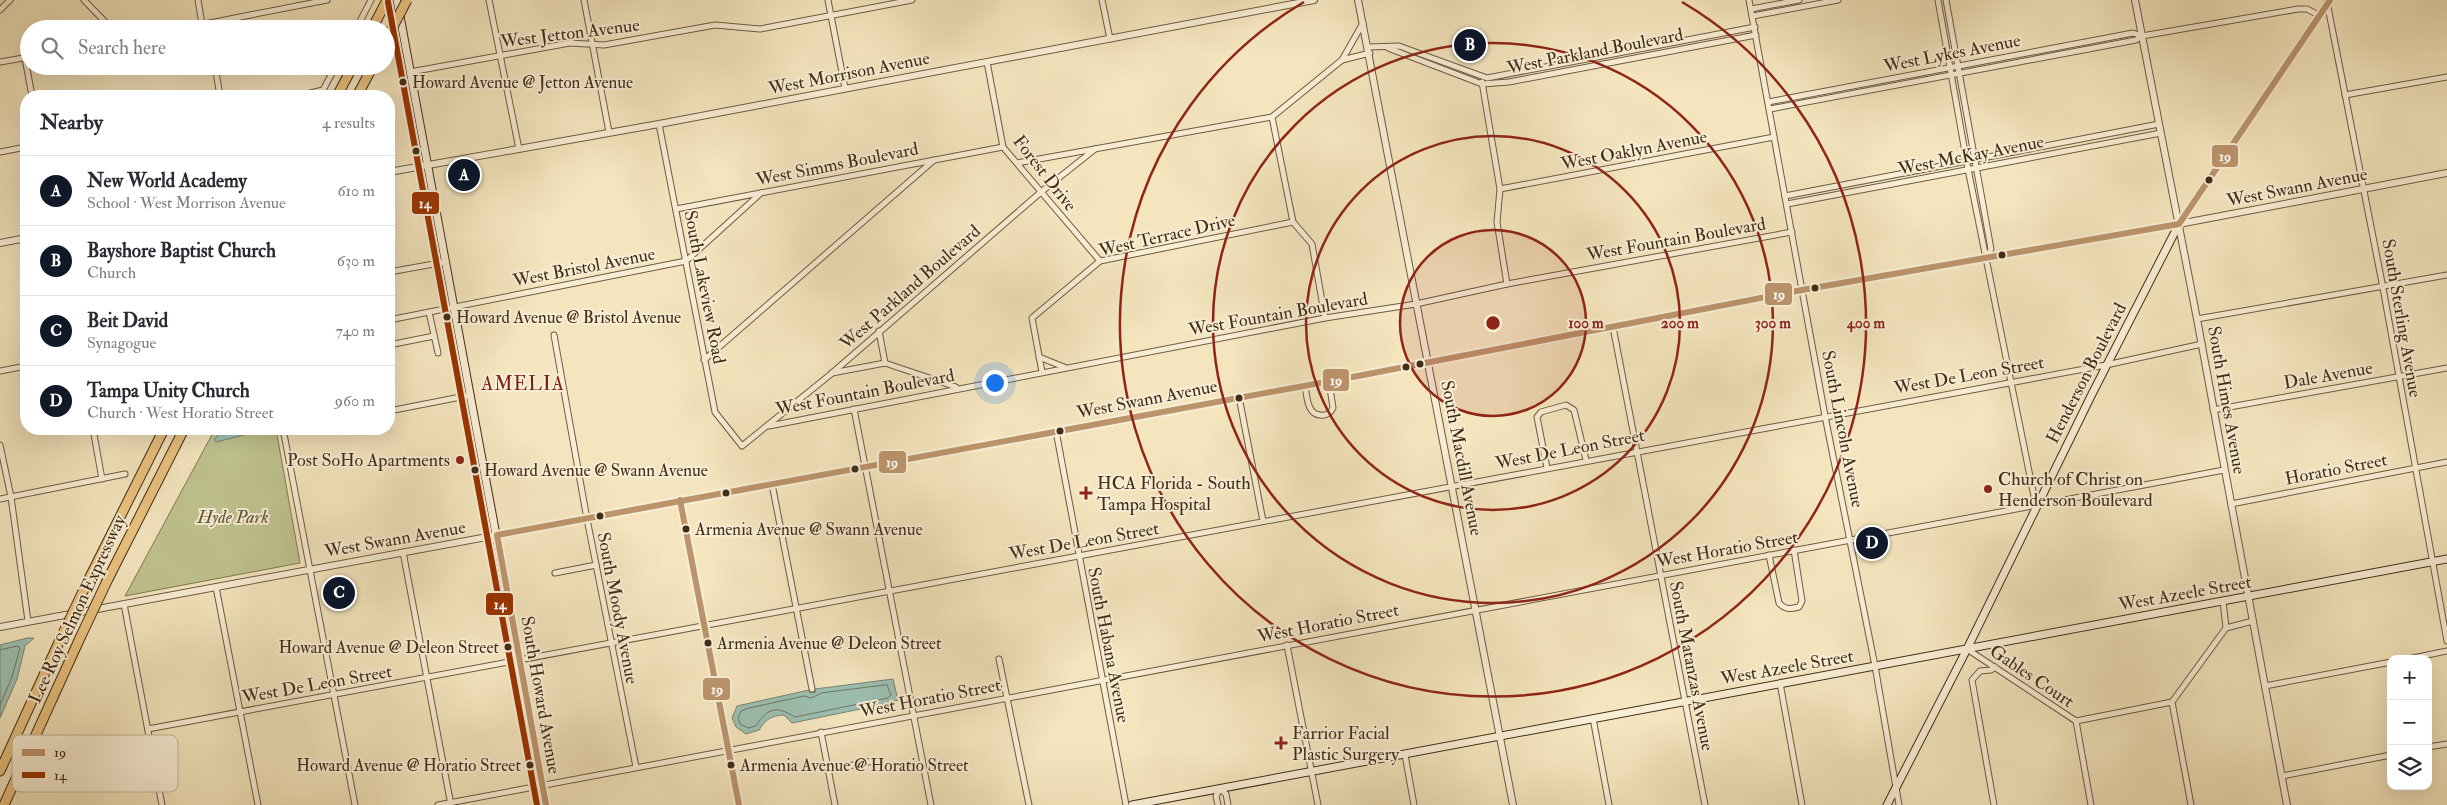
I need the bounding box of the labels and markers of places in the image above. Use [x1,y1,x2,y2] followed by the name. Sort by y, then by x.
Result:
[1454,26,1486,64] pin: B
[412,72,633,94] place label: Howard Avenue @ Jetton Avenue
[398,77,408,87] marker: Howard Avenue @ Jetton Avenue
[411,146,421,156] unlabelled marker
[448,156,480,194] pin: A
[2204,175,2214,185] unlabelled marker
[1997,250,2007,260] unlabelled marker
[1810,283,1820,293] unlabelled marker
[456,307,681,328] place label: Howard Avenue @ Bristol Avenue
[442,312,452,322] marker: Howard Avenue @ Bristol Avenue
[1484,314,1502,332] centre of rings
[1415,359,1425,369] unlabelled marker
[1401,362,1411,372] unlabelled marker
[1234,393,1244,403] unlabelled marker
[1055,426,1065,436] unlabelled marker
[287,449,450,472] place label: Post SoHo Apartments
[454,454,466,466] marker: Post SoHo Apartments
[484,460,708,481] place label: Howard Avenue @ Swann Avenue
[850,464,860,474] unlabelled marker
[470,465,480,475] marker: Howard Avenue @ Swann Avenue
[1998,468,2153,512] place label: Church of Christ on Henderson Boulevard
[1097,472,1251,516] place label: HCA Florida - South Tampa Hospital
[1982,483,1994,495] marker: Church of Christ on Henderson Boulevard
[1079,486,1093,500] marker: HCA Florida - South Tampa Hospital
[721,488,731,498] unlabelled marker
[595,511,605,521] unlabelled marker
[694,519,923,540] place label: Armenia Avenue @ Swann Avenue
[681,524,691,534] marker: Armenia Avenue @ Swann Avenue
[1856,524,1888,562] pin: D
[323,574,355,612] pin: C
[716,633,942,654] place label: Armenia Avenue @ Deleon Street
[278,637,499,658] place label: Howard Avenue @ Deleon Street
[703,638,713,648] marker: Armenia Avenue @ Deleon Street
[503,642,513,652] marker: Howard Avenue @ Deleon Street
[1292,722,1400,766] place label: Farrior Facial Plastic Surgery
[1274,736,1288,750] marker: Farrior Facial Plastic Surgery
[296,755,521,776] place label: Howard Avenue @ Horatio Street
[739,755,969,776] place label: Armenia Avenue @ Horatio Street
[525,760,535,770] marker: Howard Avenue @ Horatio Street
[726,760,736,770] marker: Armenia Avenue @ Horatio Street

